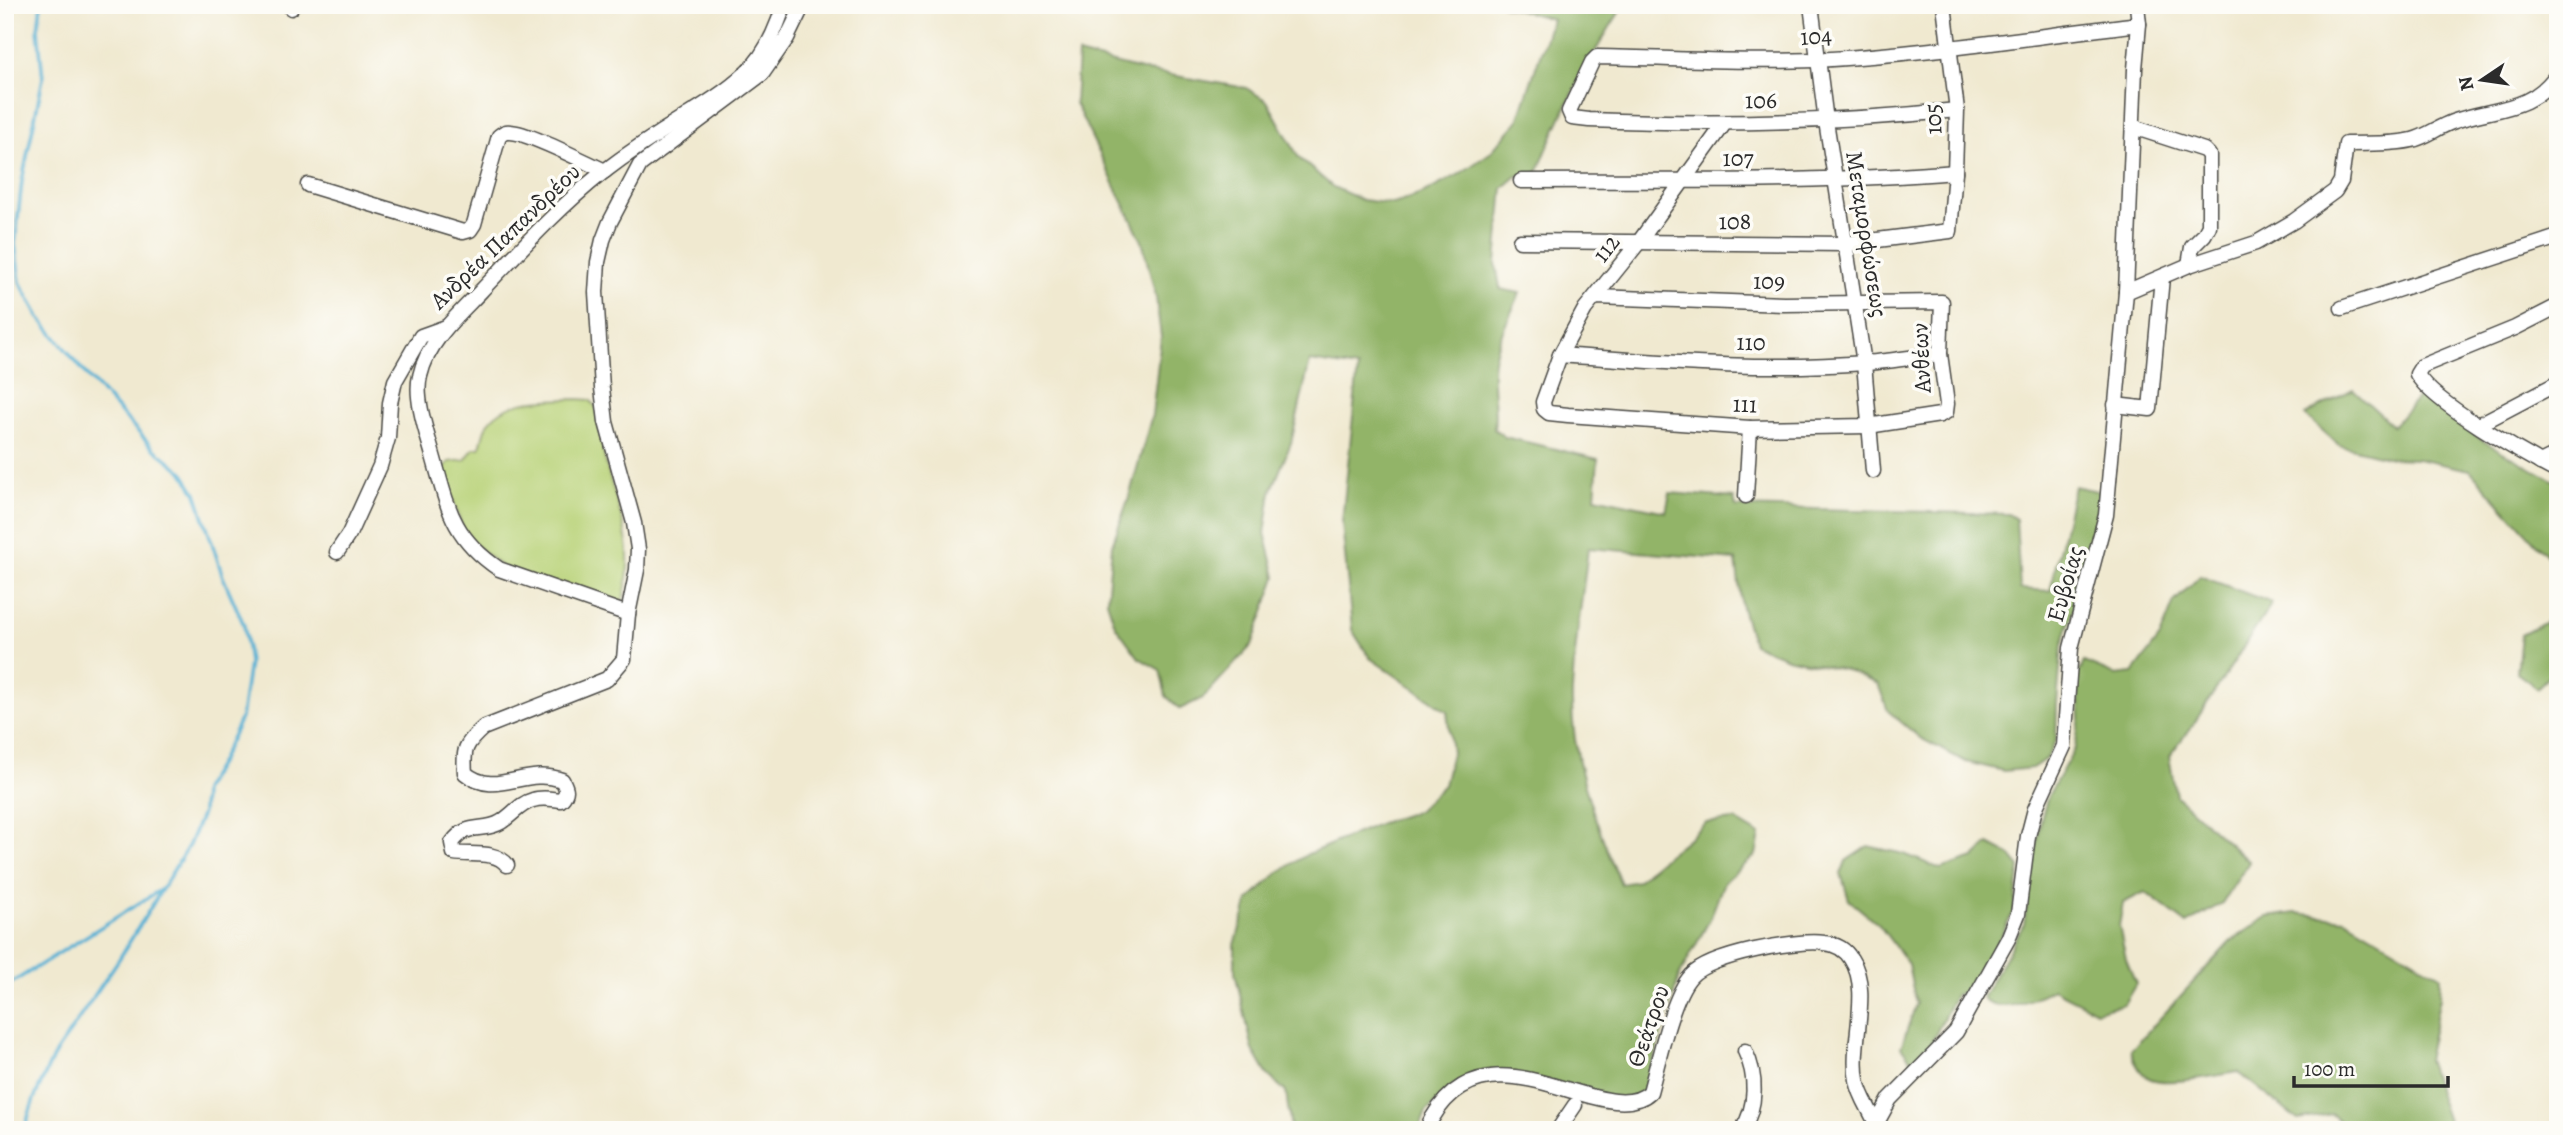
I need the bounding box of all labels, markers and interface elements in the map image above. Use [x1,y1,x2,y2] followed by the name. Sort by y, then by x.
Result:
[1799,19,1833,53] street label: 104
[2448,46,2518,116] north arrow
[2452,74,2481,93] text: N
[1745,84,1777,116] street label: 106
[1916,103,1950,135] street label: 105
[1722,142,1754,174] street label: 107
[1838,149,1896,319] street label: Μεταμορφώσεως
[422,156,587,317] street label: Ανδρέα Παπανδρέου
[1718,205,1752,237] street label: 108
[1585,227,1627,269] street label: 112
[1753,265,1785,297] street label: 109
[1903,322,1939,395] street label: Ανθέων
[1736,326,1766,358] street label: 110
[1732,388,1758,420] street label: 111
[2039,542,2091,626] street label: Ευβοίας
[1619,981,1677,1071] street label: Θεάτρου
[2294,1044,2448,1088] scale bar
[2304,1055,2355,1083] text: 100 m

